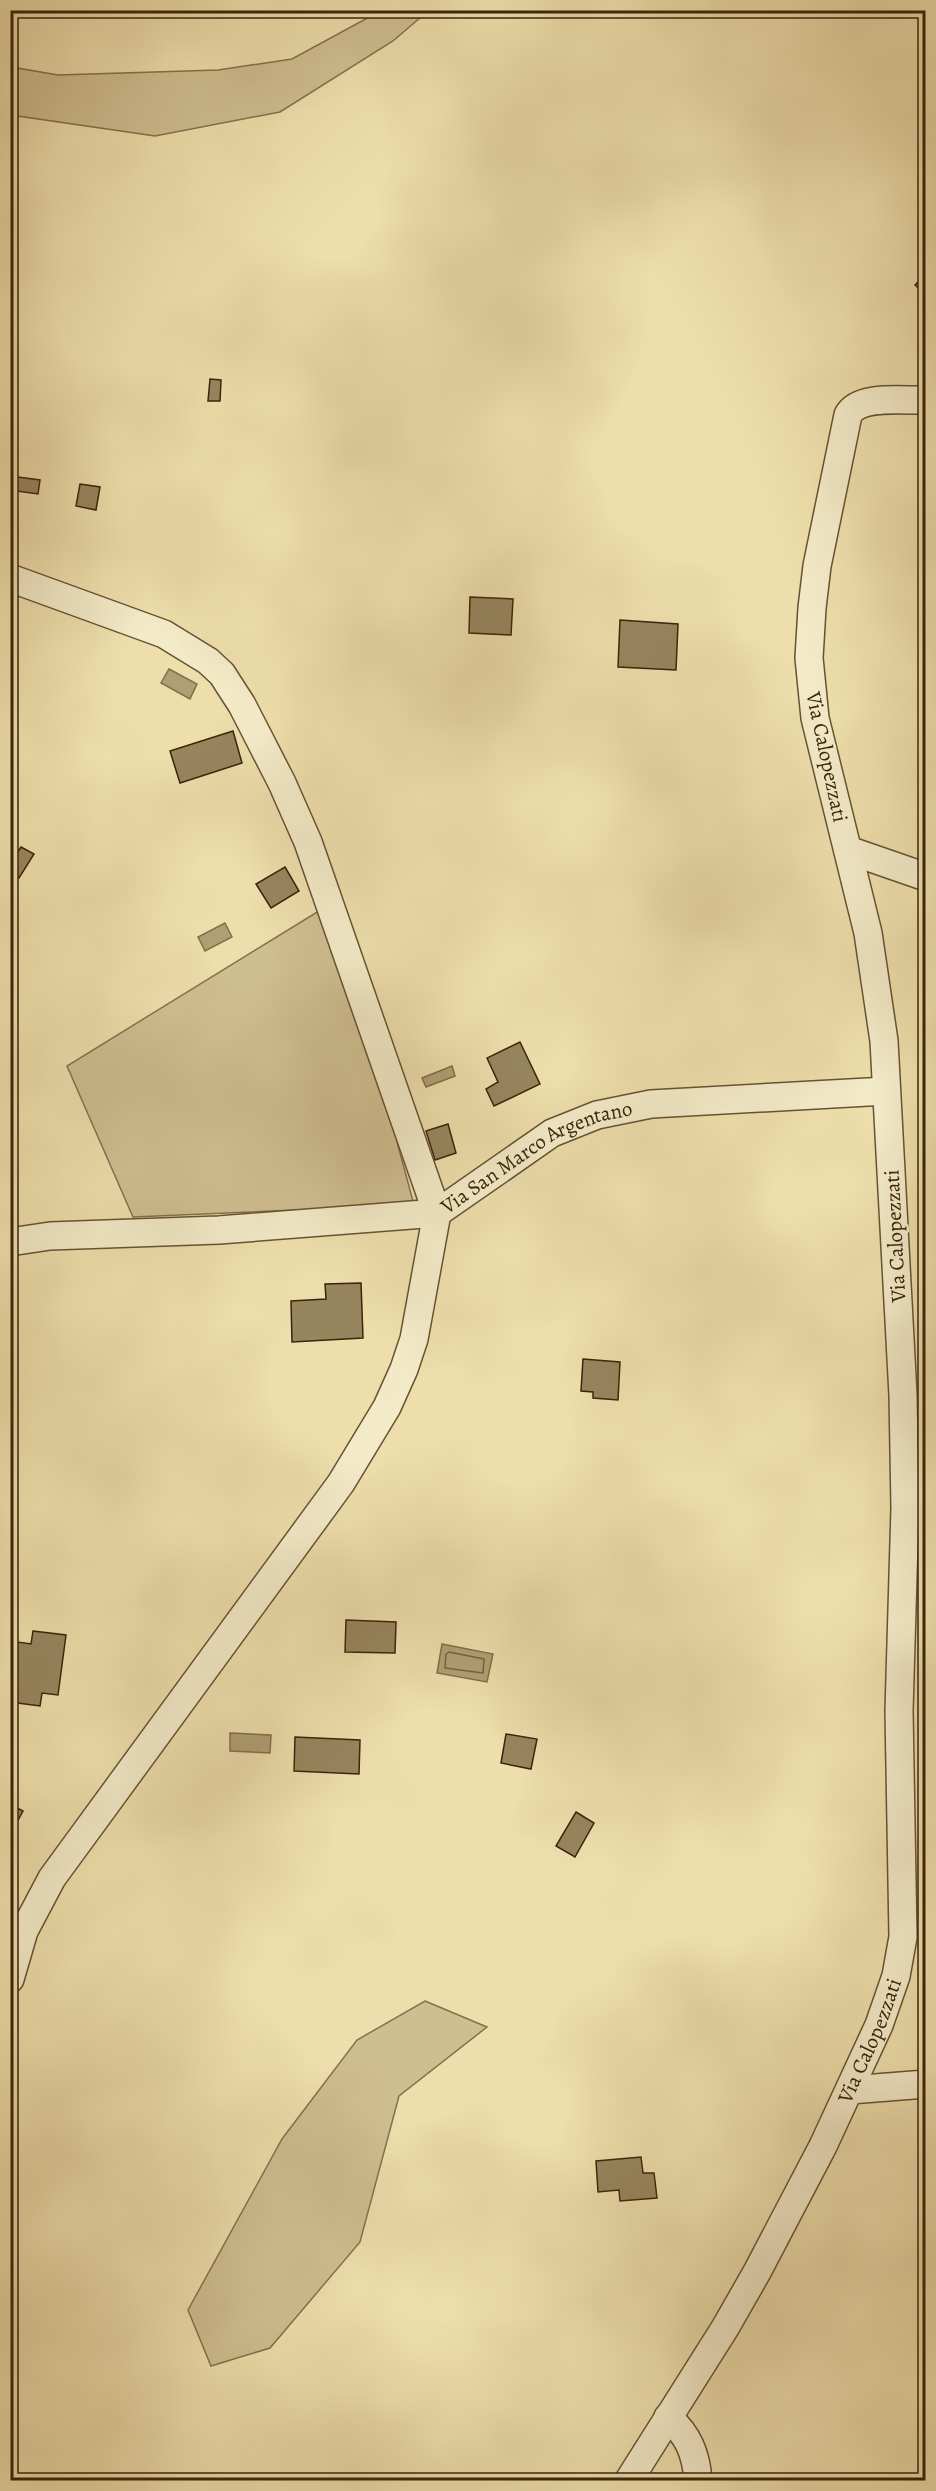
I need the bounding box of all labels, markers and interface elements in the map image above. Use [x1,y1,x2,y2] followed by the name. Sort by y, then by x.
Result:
[799,688,855,825] street label: Via Calopezzati
[434,1094,635,1221] street label: Via San Marco Argentano
[878,1169,913,1304] street label: Via Calopezzati
[830,1974,908,2108] street label: Via Calopezzati

